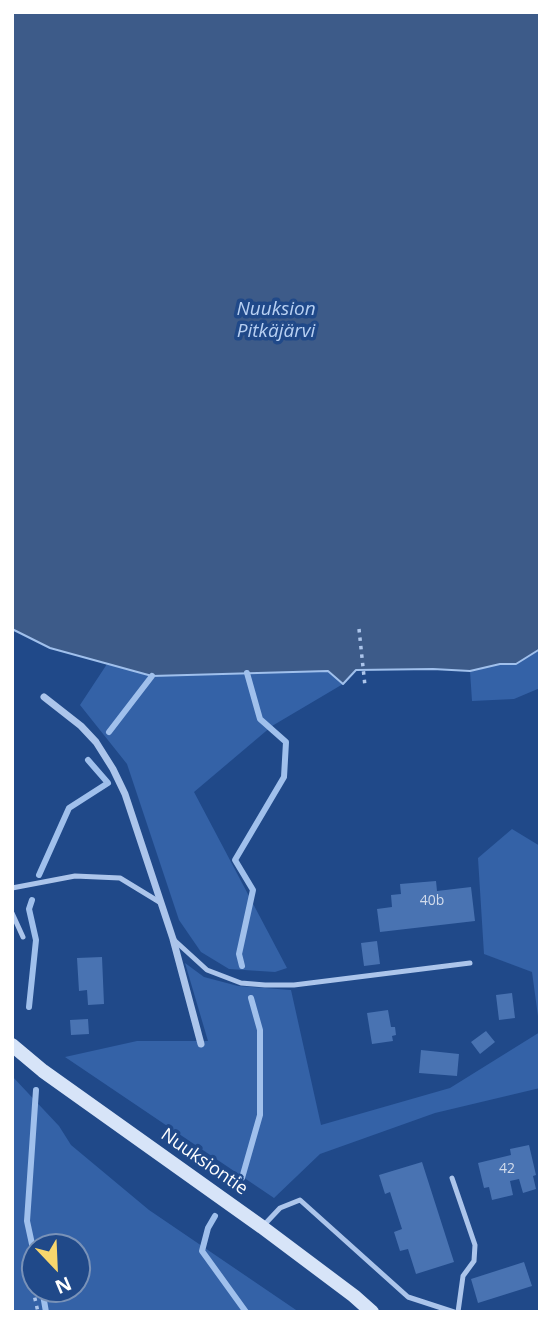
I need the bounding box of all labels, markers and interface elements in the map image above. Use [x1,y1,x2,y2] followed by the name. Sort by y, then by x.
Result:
[236,299,316,343] water label: Nuuksion Pitkäjärvi
[420,893,444,909] house number: 40b
[156,1124,252,1200] street label: Nuuksiontie
[499,1161,515,1177] house number: 42
[21,1233,91,1303] north arrow
[51,1271,76,1300] text: N

